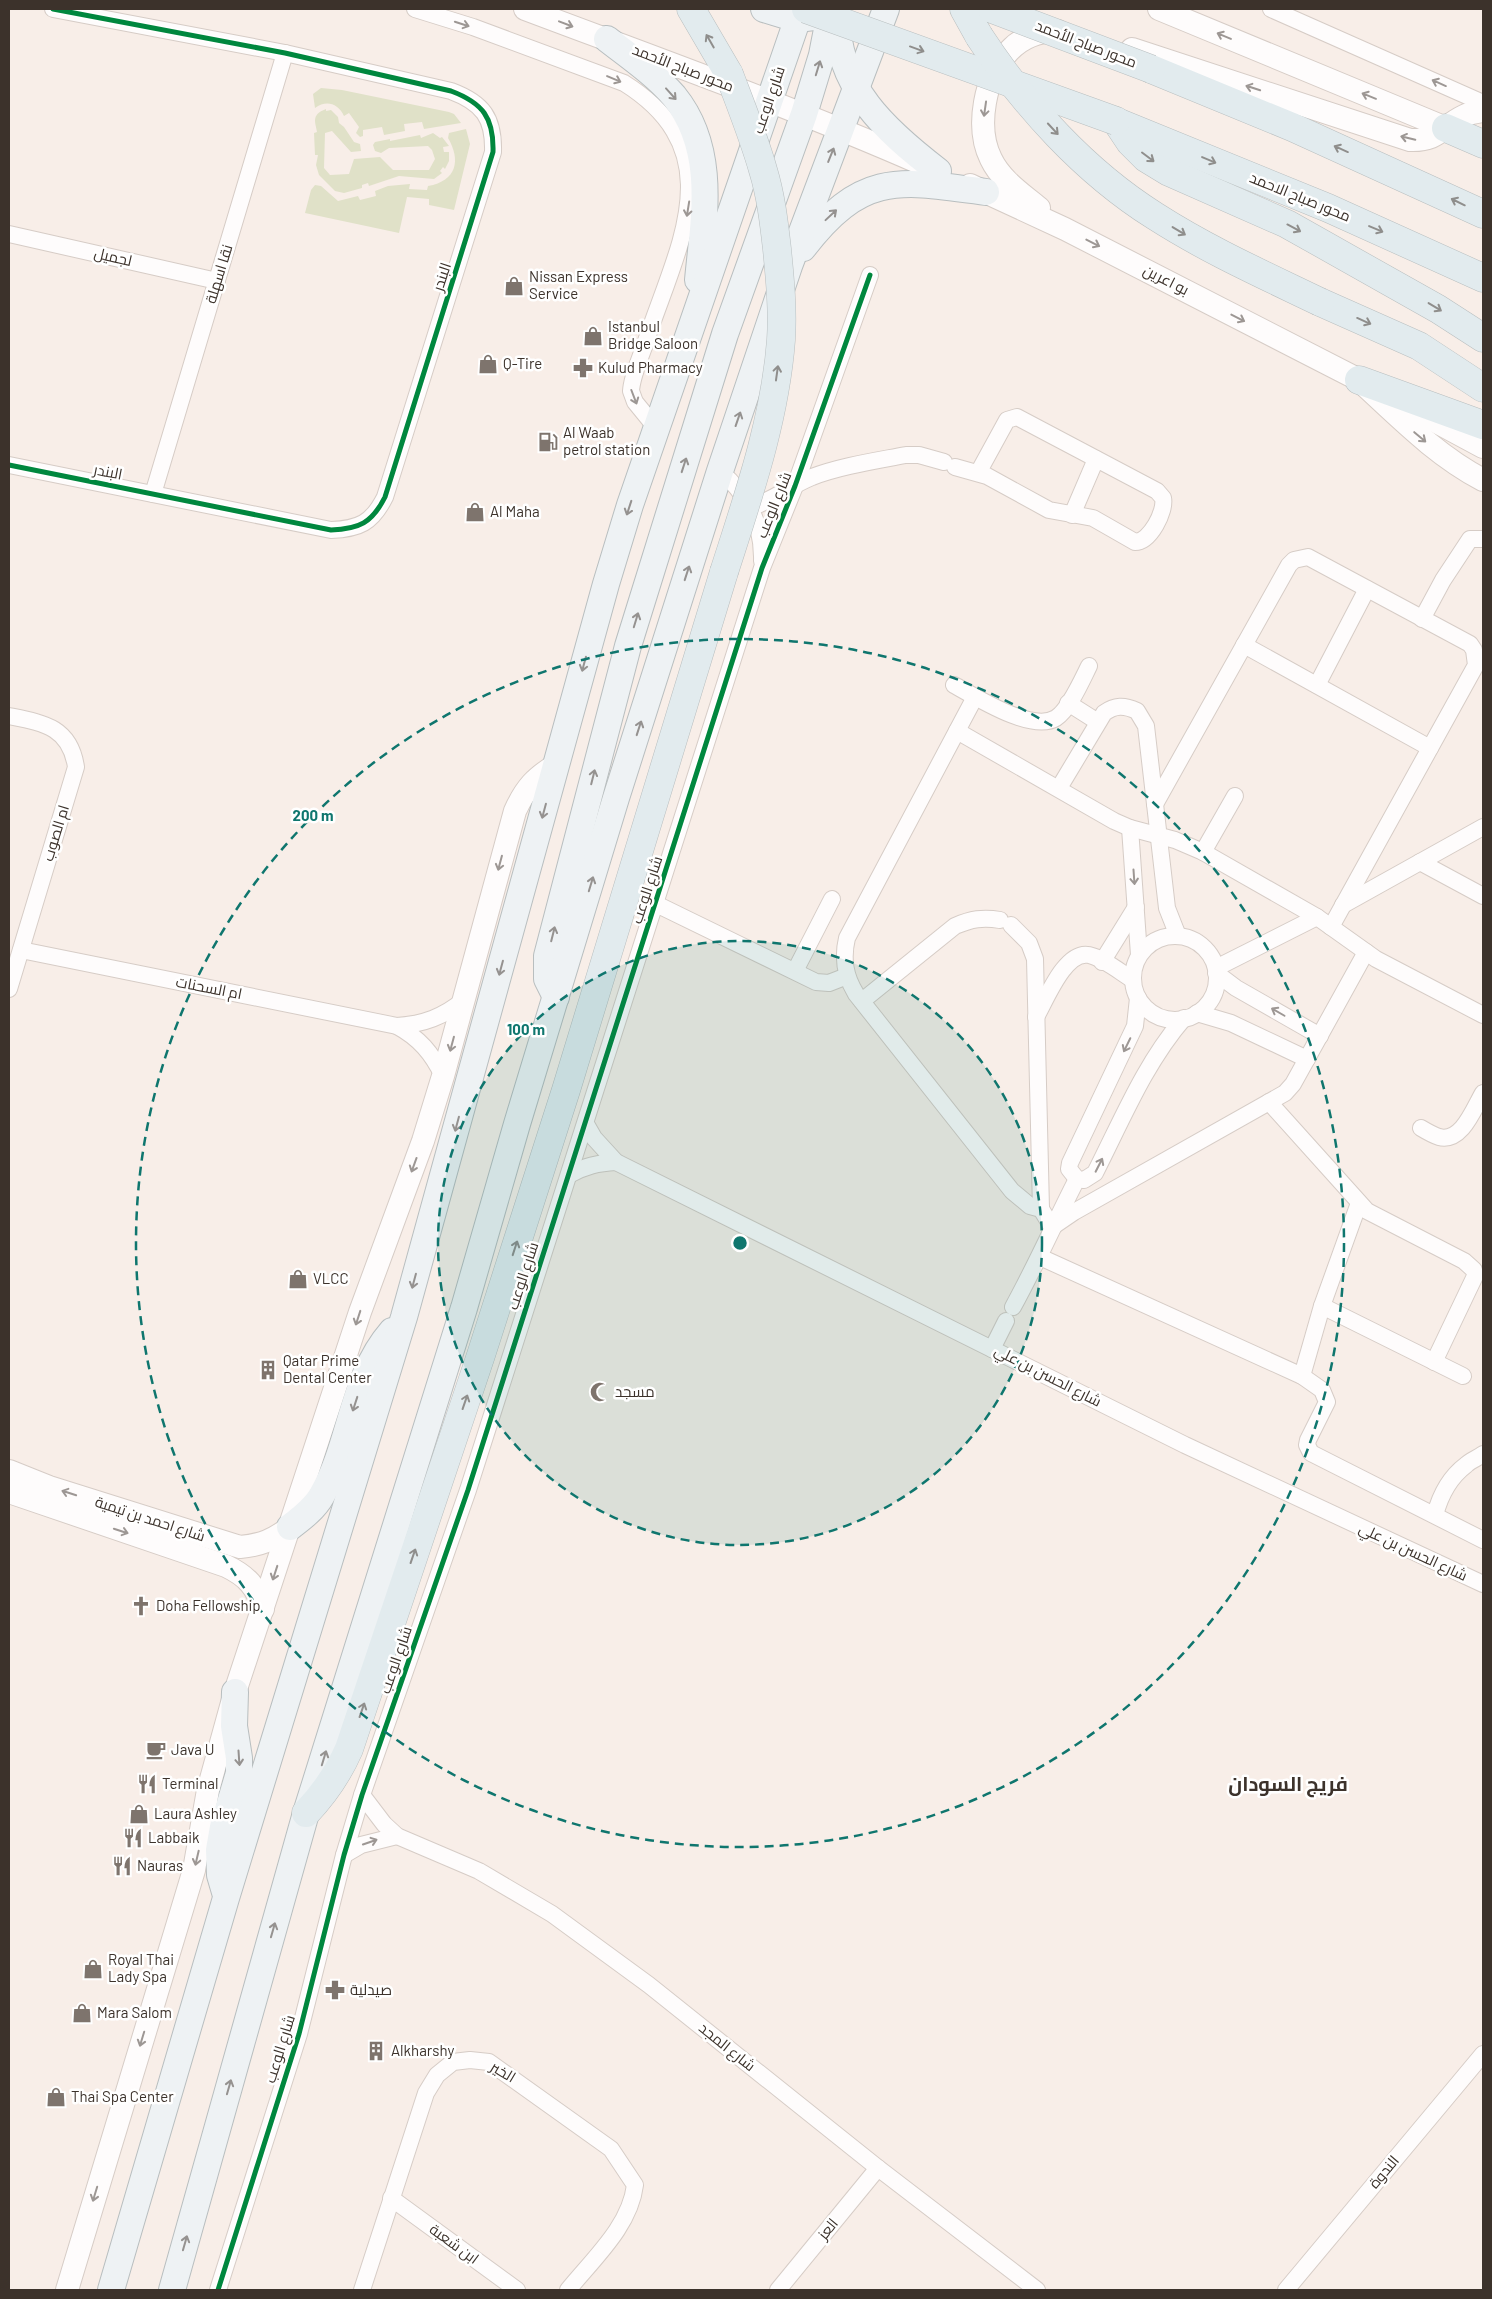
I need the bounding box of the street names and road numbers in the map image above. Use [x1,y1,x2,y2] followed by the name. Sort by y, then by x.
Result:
[1032,15,1140,73] street label: محور صباح الأحمد
[629,39,737,97] street label: محور صباح الأحمد
[748,64,791,137] street label: شارع الوعب
[1246,168,1353,227] street label: محور صباح الاحمد
[201,242,237,306] street label: نقا اسهلة
[92,243,134,271] street label: لجميل
[428,260,455,295] street label: البندر
[1140,260,1192,300] street label: بو اعرين
[91,459,124,484] street label: البندر
[752,469,797,542] street label: شارع الوعب
[38,802,74,864] street label: ام الصوب
[627,854,668,927] street label: شارع الوعب
[174,972,244,1004] street label: ام السحنات
[503,1240,544,1313] street label: شارع الوعب
[990,1340,1105,1413] street label: شارع الحسن بن علي
[92,1492,208,1547] street label: شارع احمد بن تيمية
[1355,1518,1470,1588] street label: شارع الحسن بن علي
[375,1624,418,1697] street label: شارع الوعب
[260,2013,301,2086] street label: شارع الوعب
[694,2018,759,2077] street label: شارع المجد
[486,2056,519,2086] street label: الخير
[1364,2151,1403,2192] street label: الندوة
[813,2214,842,2244] street label: العز
[425,2219,483,2269] street label: ابن شعبة

